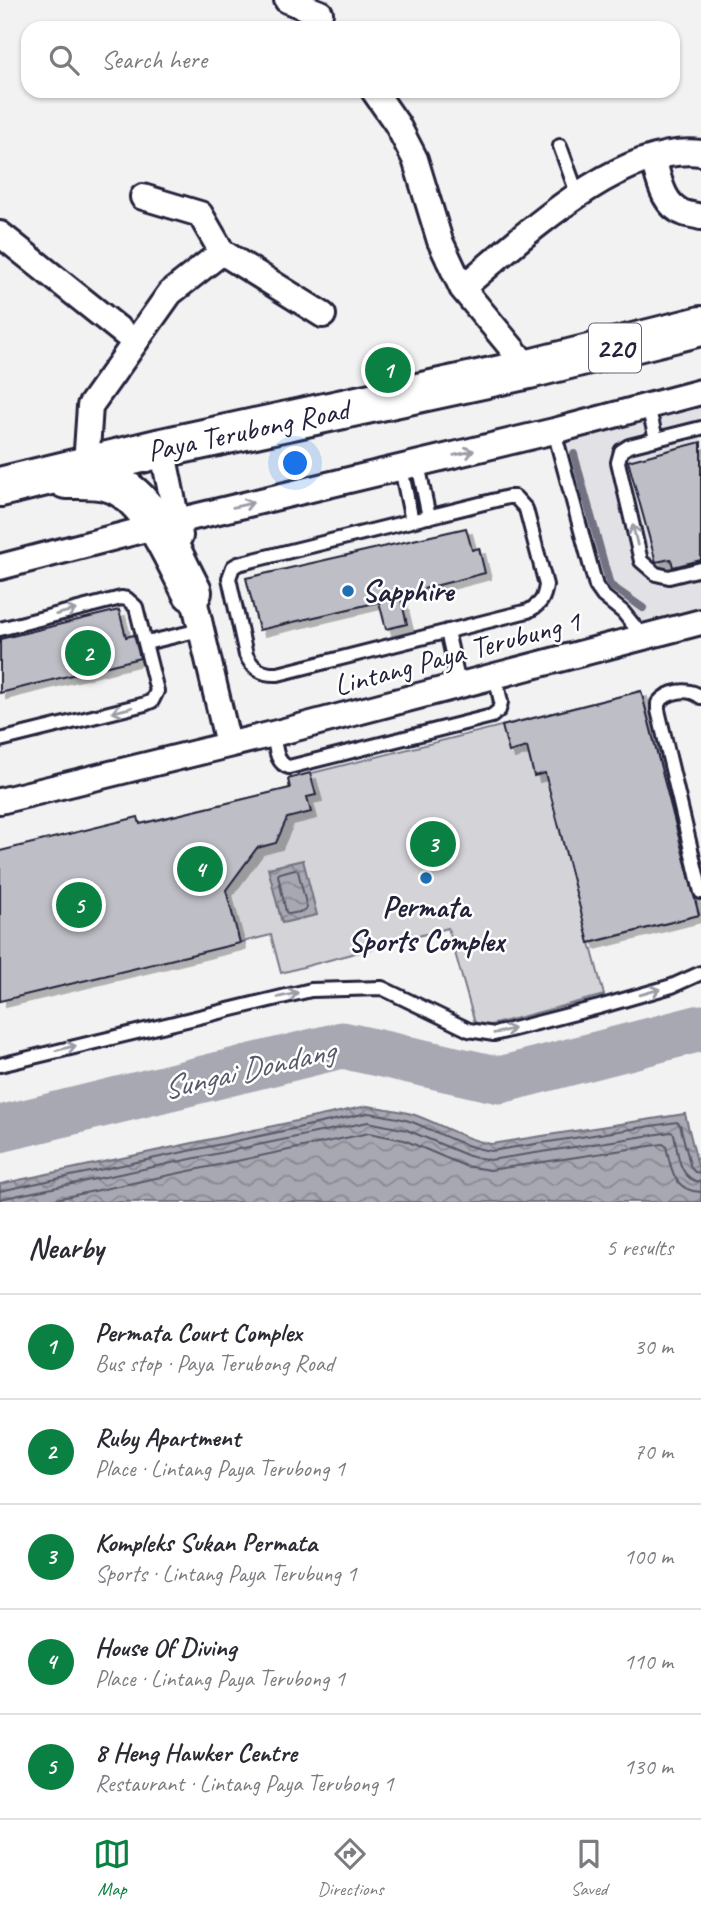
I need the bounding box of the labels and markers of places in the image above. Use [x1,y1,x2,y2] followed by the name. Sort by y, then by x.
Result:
[365,344,411,396] pin: 1
[362,572,455,610] place label: Sapphire
[340,583,356,599] marker: Sapphire
[65,627,111,679] pin: 2
[410,818,456,870] pin: 3
[177,843,223,895] pin: 4
[418,870,434,886] marker: Permata Sports Complex
[56,879,102,931] pin: 5
[348,888,507,960] place label: Permata Sports Complex

